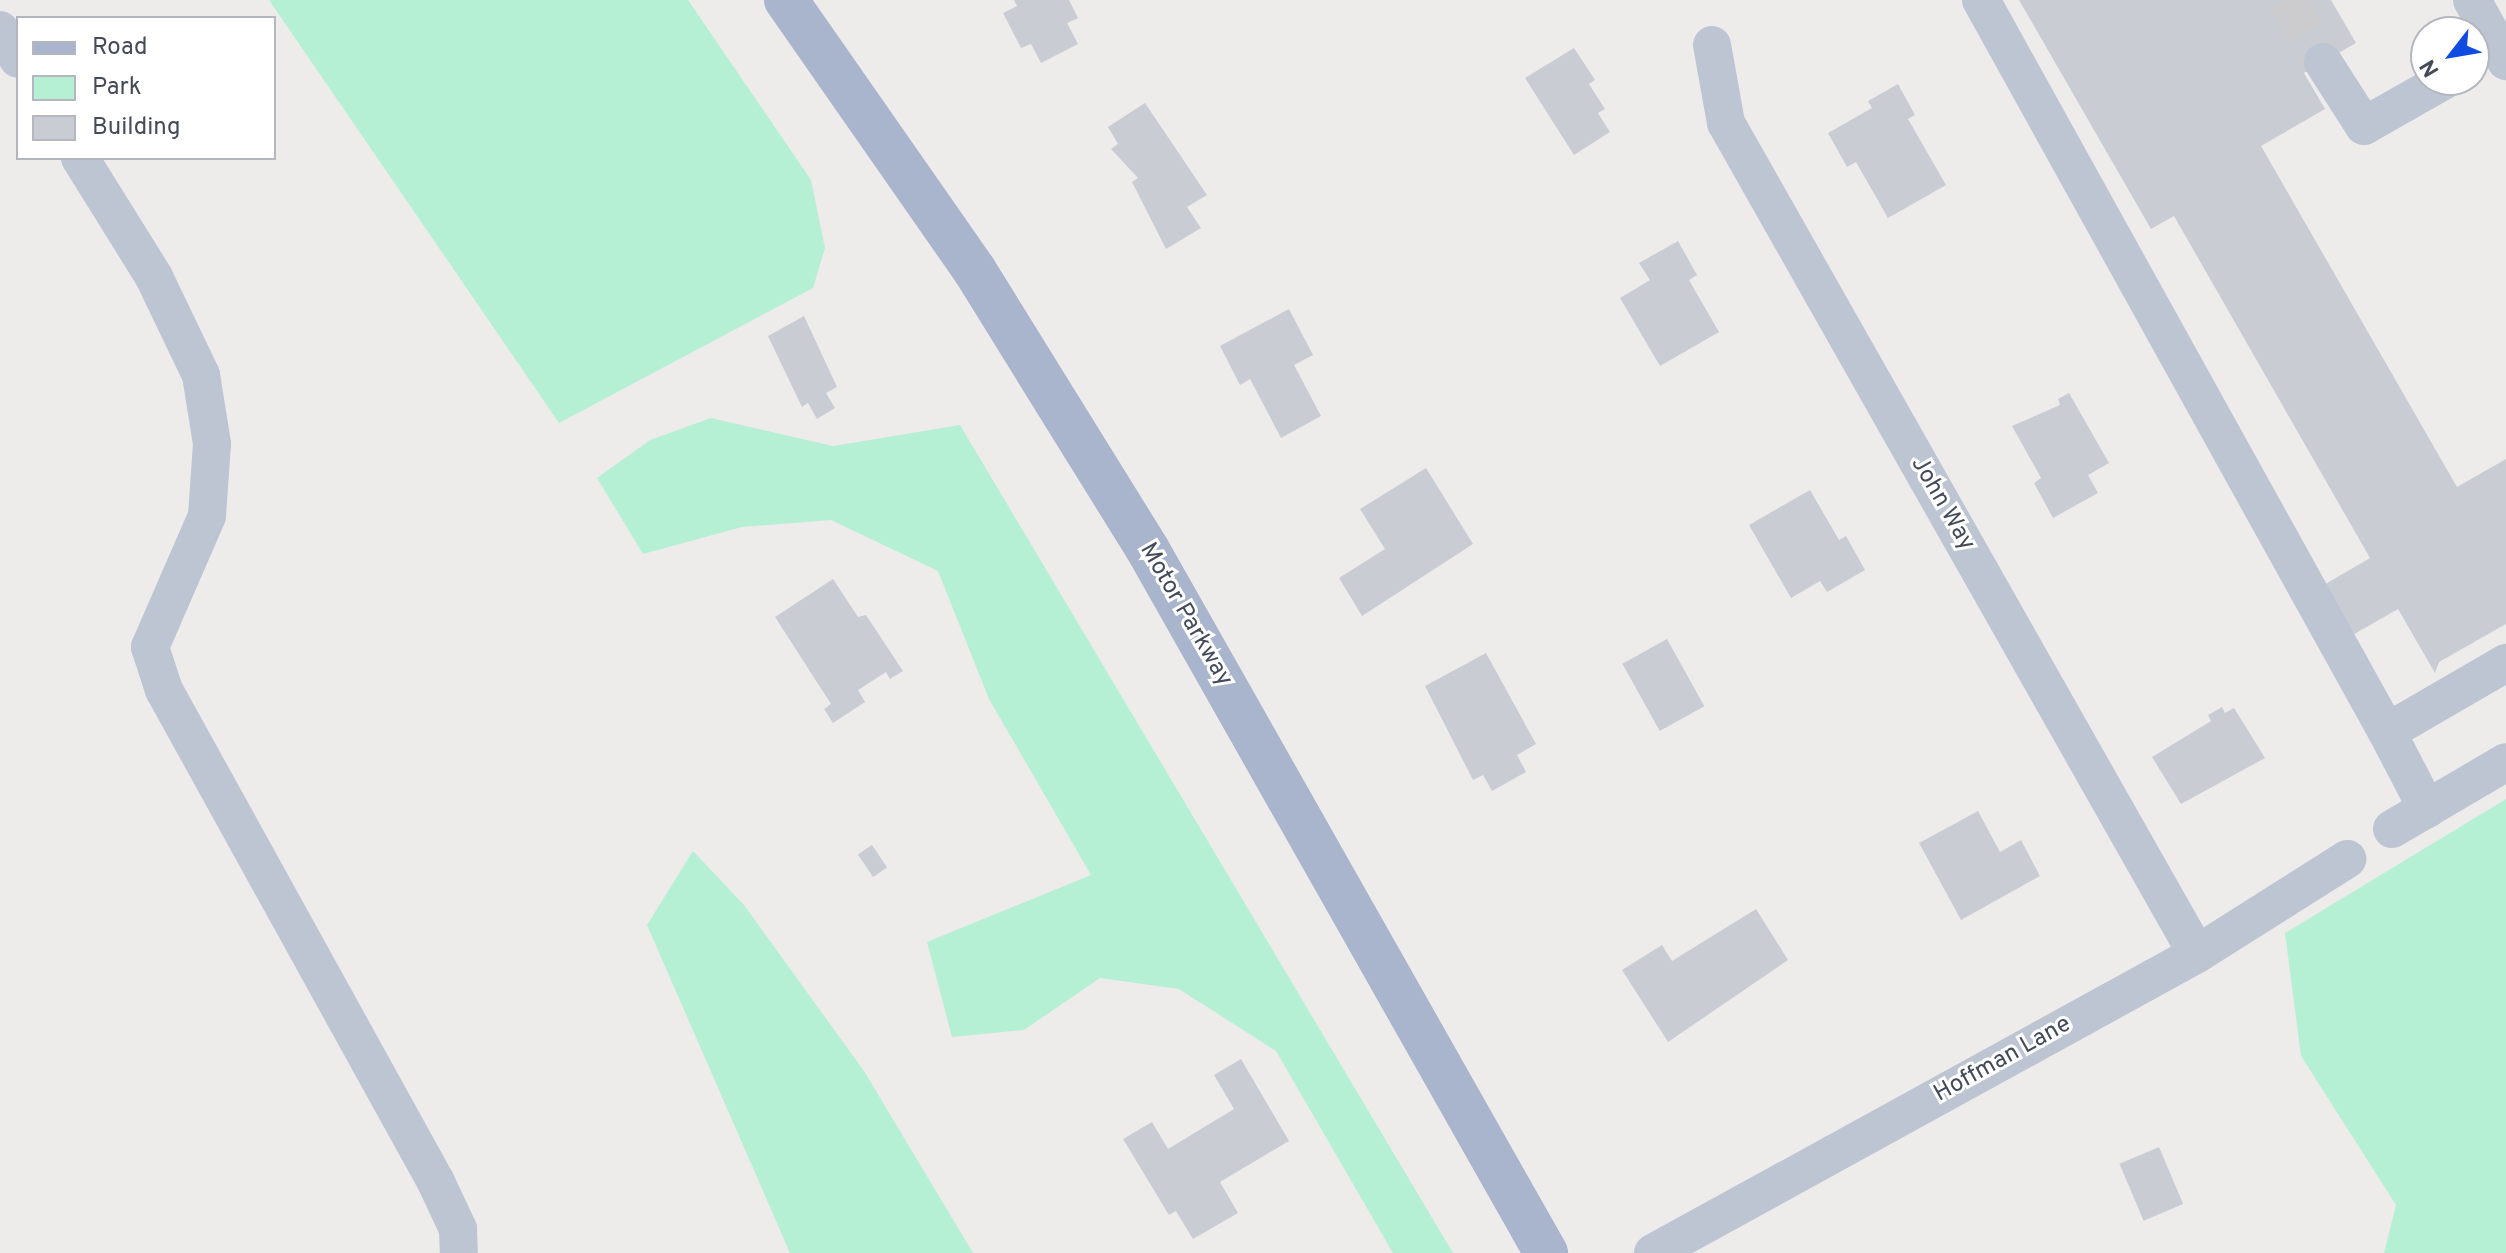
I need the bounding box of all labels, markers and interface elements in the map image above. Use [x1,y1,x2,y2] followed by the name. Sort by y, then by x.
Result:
[16,16,276,160] legend
[2410,16,2490,96] north arrow
[92,33,148,63] text: Road
[2415,54,2446,81] text: N
[92,73,142,103] text: Park
[92,113,181,143] text: Building
[1903,452,1981,556] street label: John Way
[1132,538,1238,692] street label: Motor Parkway
[1930,1011,2076,1109] street label: Hoffman Lane

